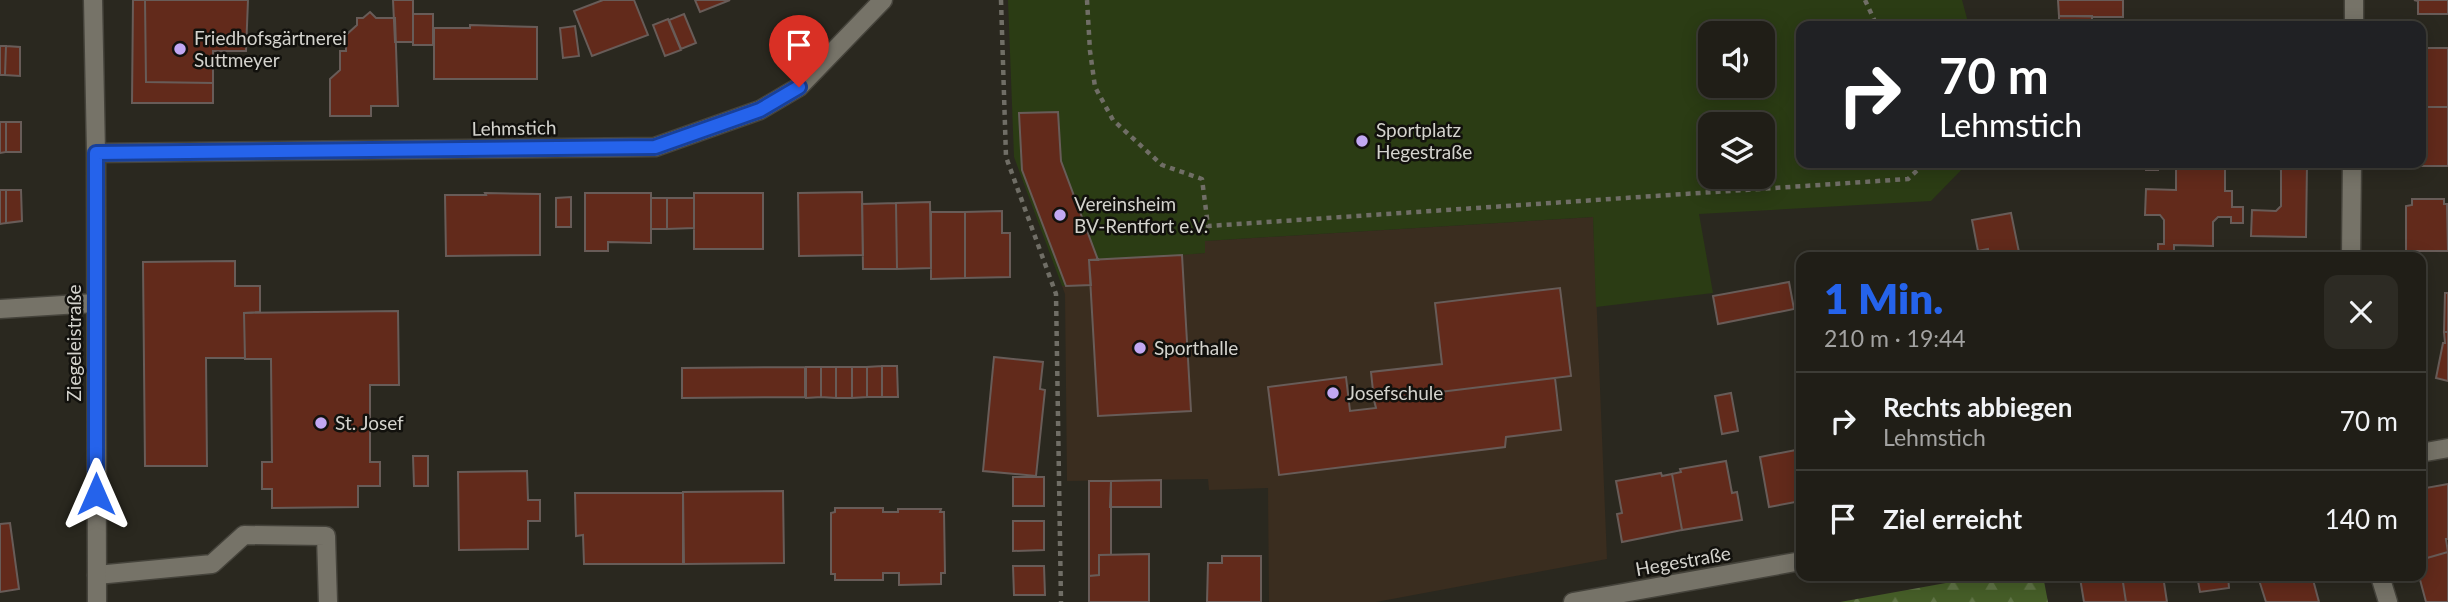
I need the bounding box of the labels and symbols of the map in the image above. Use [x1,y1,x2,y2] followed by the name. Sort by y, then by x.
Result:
[769,15,829,87] pin
[194,26,347,71] place label: Friedhofsgärtnerei Suttmeyer
[172,41,188,57] marker: Friedhofsgärtnerei Suttmeyer
[471,115,557,140] street label: Lehmstich
[1376,118,1472,163] place label: Sportplatz Hegestraße
[1354,133,1370,149] marker: Sportplatz Hegestraße
[1074,192,1208,237] place label: Vereinsheim BV-Rentfort e.V.
[1052,207,1068,223] marker: Vereinsheim BV-Rentfort e.V.
[62,284,85,402] street label: Ziegeleistraße
[1154,336,1238,359] place label: Sporthalle
[1132,340,1148,356] marker: Sporthalle
[1347,381,1443,404] place label: Josefschule
[1325,385,1341,401] marker: Josefschule
[335,411,404,434] place label: St. Josef
[313,415,329,431] marker: St. Josef
[59,457,133,531] position arrow
[1633,541,1732,580] street label: Hegestraße

